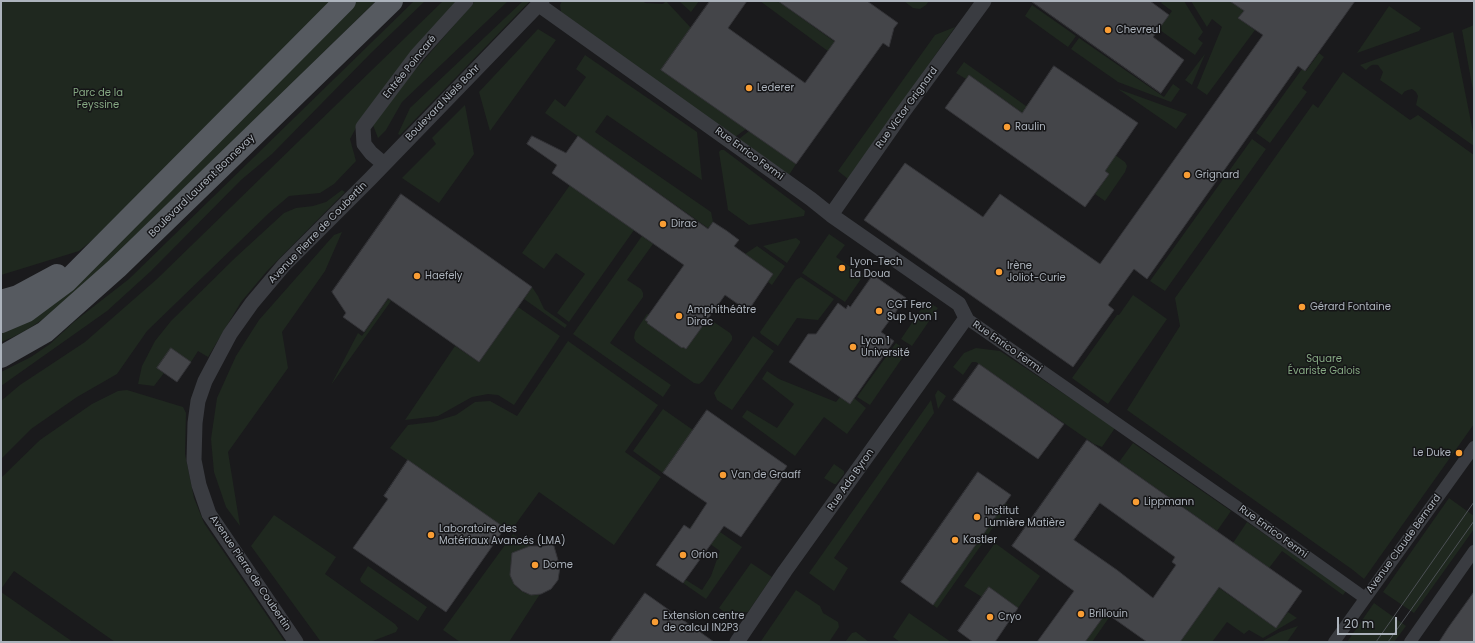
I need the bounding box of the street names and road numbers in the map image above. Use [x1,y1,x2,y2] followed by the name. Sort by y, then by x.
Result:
[381,33,439,101] street label: Entrée Poincaré
[403,62,483,144] street label: Boulevard Niels Bohr
[874,65,940,151] street label: Rue Victor Grignard
[712,125,786,183] street label: Rue Enrico Fermi
[146,132,258,240] street label: Boulevard Laurent Bonnevay
[266,180,370,286] street label: Avenue Pierre de Coubertin
[970,319,1044,375] street label: Rue Enrico Fermi
[825,447,877,513] street label: Rue Ada Byron
[1364,492,1444,596] street label: Avenue Claude Bernard
[1236,503,1310,561] street label: Rue Enrico Fermi
[207,513,293,633] street label: Avenue Pierre de Coubertin

